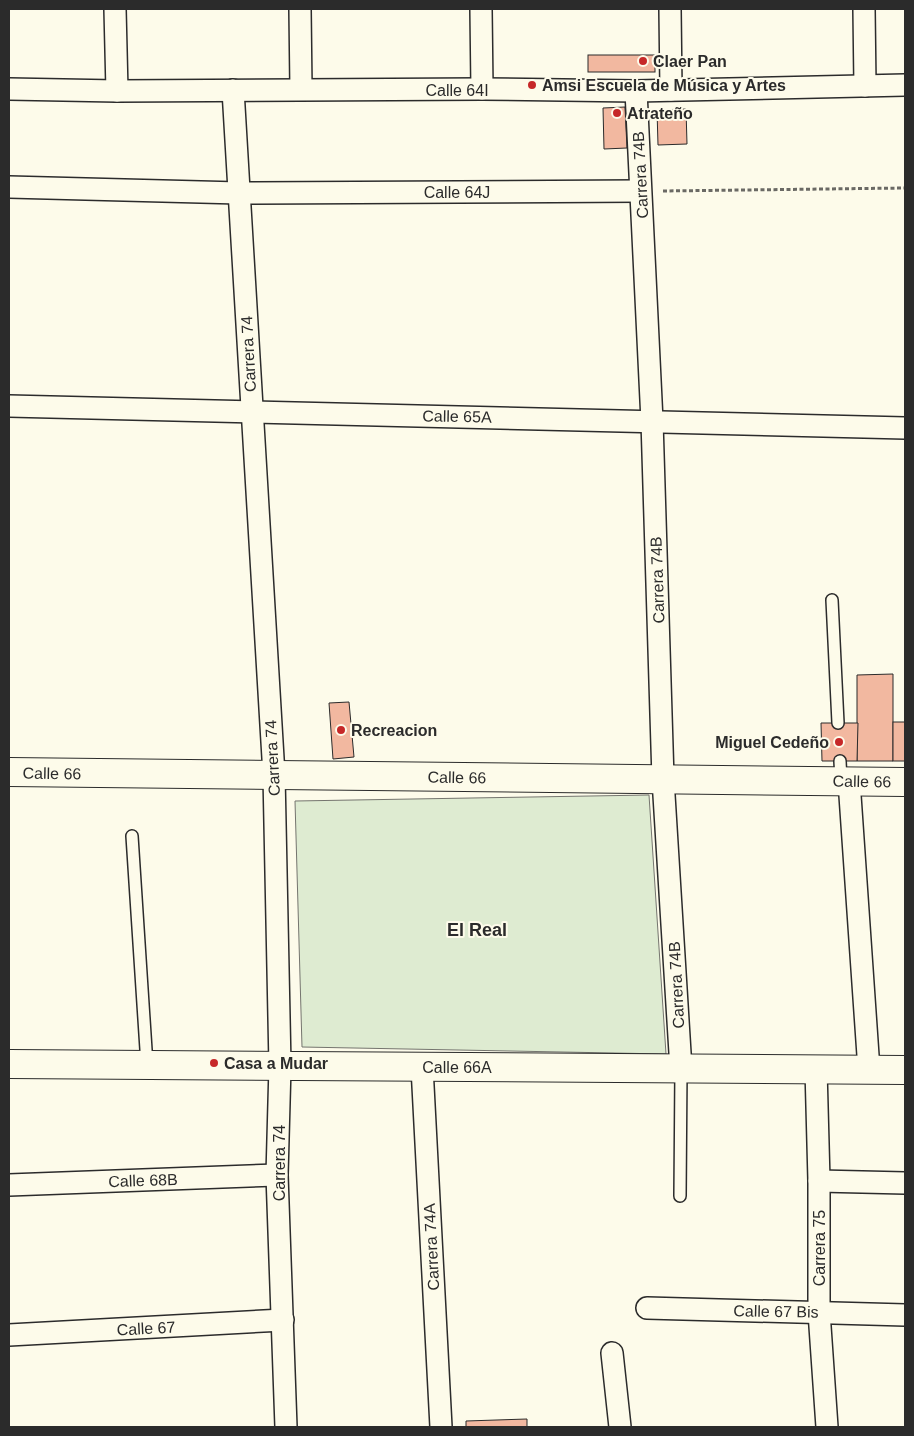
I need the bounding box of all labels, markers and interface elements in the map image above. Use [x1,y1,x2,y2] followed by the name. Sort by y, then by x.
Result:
[653,53,727,70] place label: Claer Pan
[637,55,649,67] marker: Claer Pan
[542,77,786,94] place label: Amsi Escuela de Música y Artes
[526,79,538,91] marker: Amsi Escuela de Música y Artes
[425,82,489,99] street label: Calle 64I
[627,105,693,122] place label: Atrateño
[611,107,623,119] marker: Atrateño
[630,131,651,219] street label: Carrera 74B
[424,184,490,201] street label: Calle 64J
[238,315,259,393] street label: Carrera 74
[422,407,492,426] street label: Calle 65A
[647,536,668,624] street label: Carrera 74B
[262,719,283,797] street label: Carrera 74
[351,722,437,739] place label: Recreacion
[335,724,347,736] marker: Recreacion
[715,734,829,751] place label: Miguel Cedeño
[833,736,845,748] marker: Miguel Cedeño
[22,764,82,783] street label: Calle 66
[427,768,487,787] street label: Calle 66
[832,772,892,791] street label: Calle 66
[447,920,507,940] district label: El Real
[666,941,687,1029] street label: Carrera 74B
[224,1055,328,1072] place label: Casa a Mudar
[208,1057,220,1069] marker: Casa a Mudar
[422,1059,492,1076] street label: Calle 66A
[271,1125,288,1201] street label: Carrera 74
[108,1171,178,1190] street label: Calle 68B
[421,1203,442,1291] street label: Carrera 74A
[811,1210,828,1286] street label: Carrera 75
[733,1302,819,1321] street label: Calle 67 Bis
[116,1318,176,1339] street label: Calle 67

